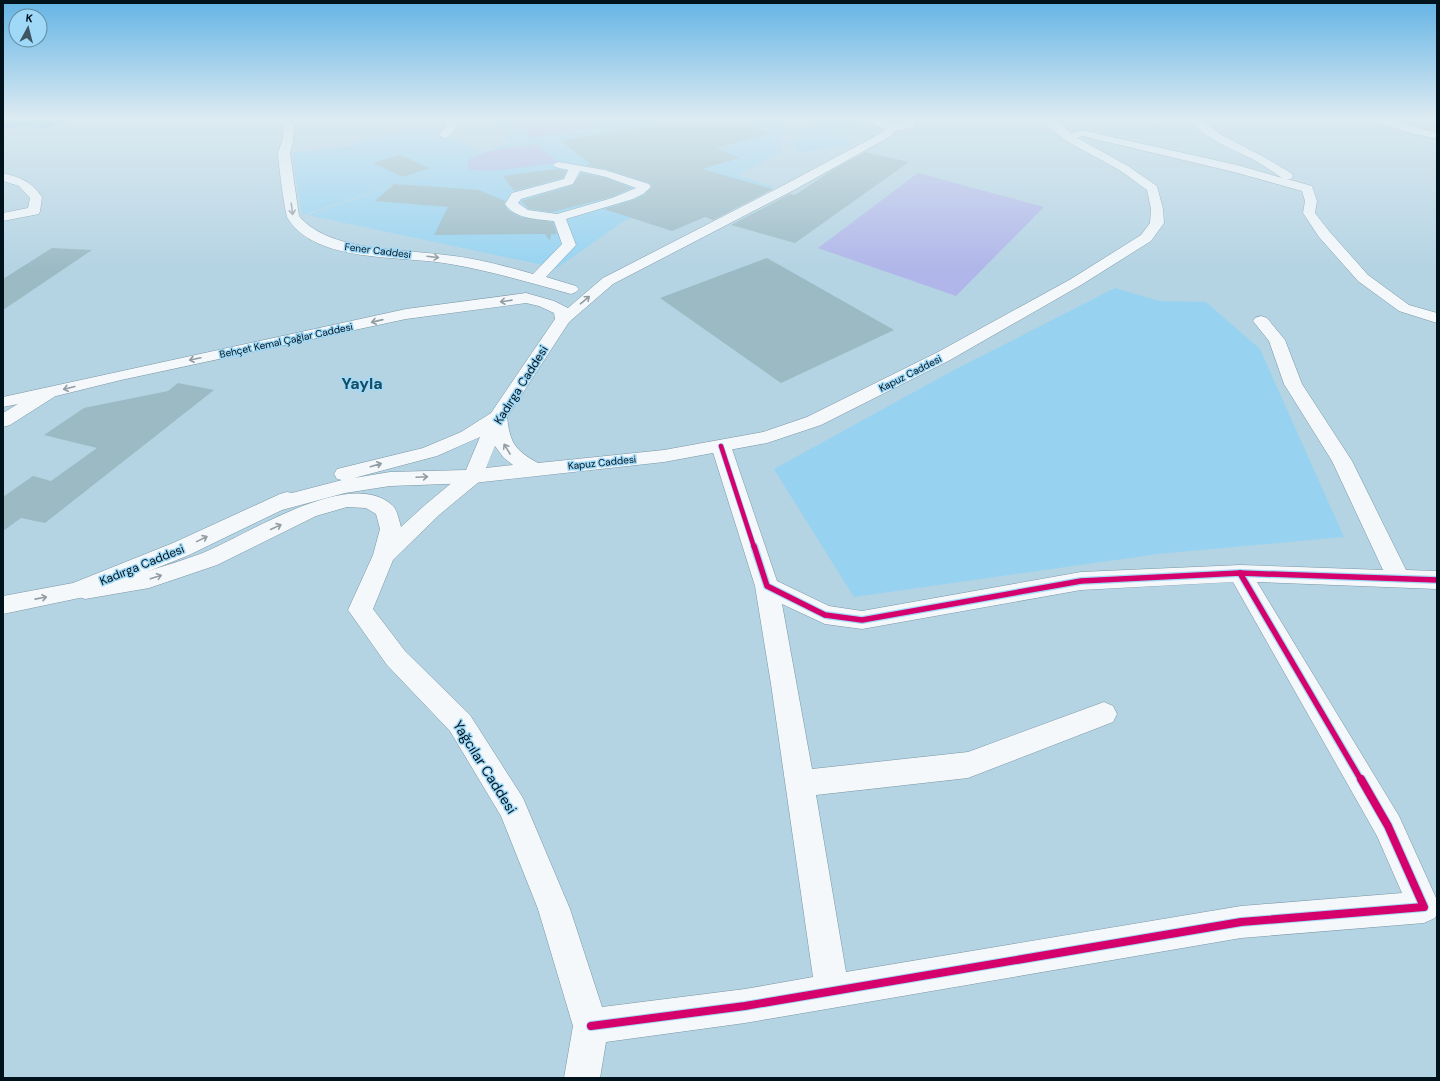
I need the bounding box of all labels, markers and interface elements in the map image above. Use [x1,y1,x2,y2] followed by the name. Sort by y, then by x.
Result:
[8,8,48,48] north arrow
[25,11,34,25] text: K
[288,202,296,215] one-way arrow
[344,240,412,261] street label: Fener Caddesi
[426,254,439,261] one-way arrow
[580,295,591,304] one-way arrow
[500,297,513,305] one-way arrow
[371,317,384,325] one-way arrow
[218,320,354,361] street label: Behçet Kemal Çağlar Caddesi
[490,342,552,427] street label: Kadırga Caddesi
[877,352,944,395] street label: Kapuz Caddesi
[189,355,202,363] one-way arrow
[341,373,383,394] district label: Yayla
[62,385,75,392] one-way arrow
[503,444,511,455] one-way arrow
[567,452,637,473] street label: Kapuz Caddesi
[369,461,382,468] one-way arrow
[415,474,428,481] one-way arrow
[270,523,282,530] one-way arrow
[196,535,208,542] one-way arrow
[97,541,187,589] street label: Kadırga Caddesi
[150,572,162,580] one-way arrow
[34,593,47,601] one-way arrow
[449,717,521,817] street label: Yağcılar Caddesi

